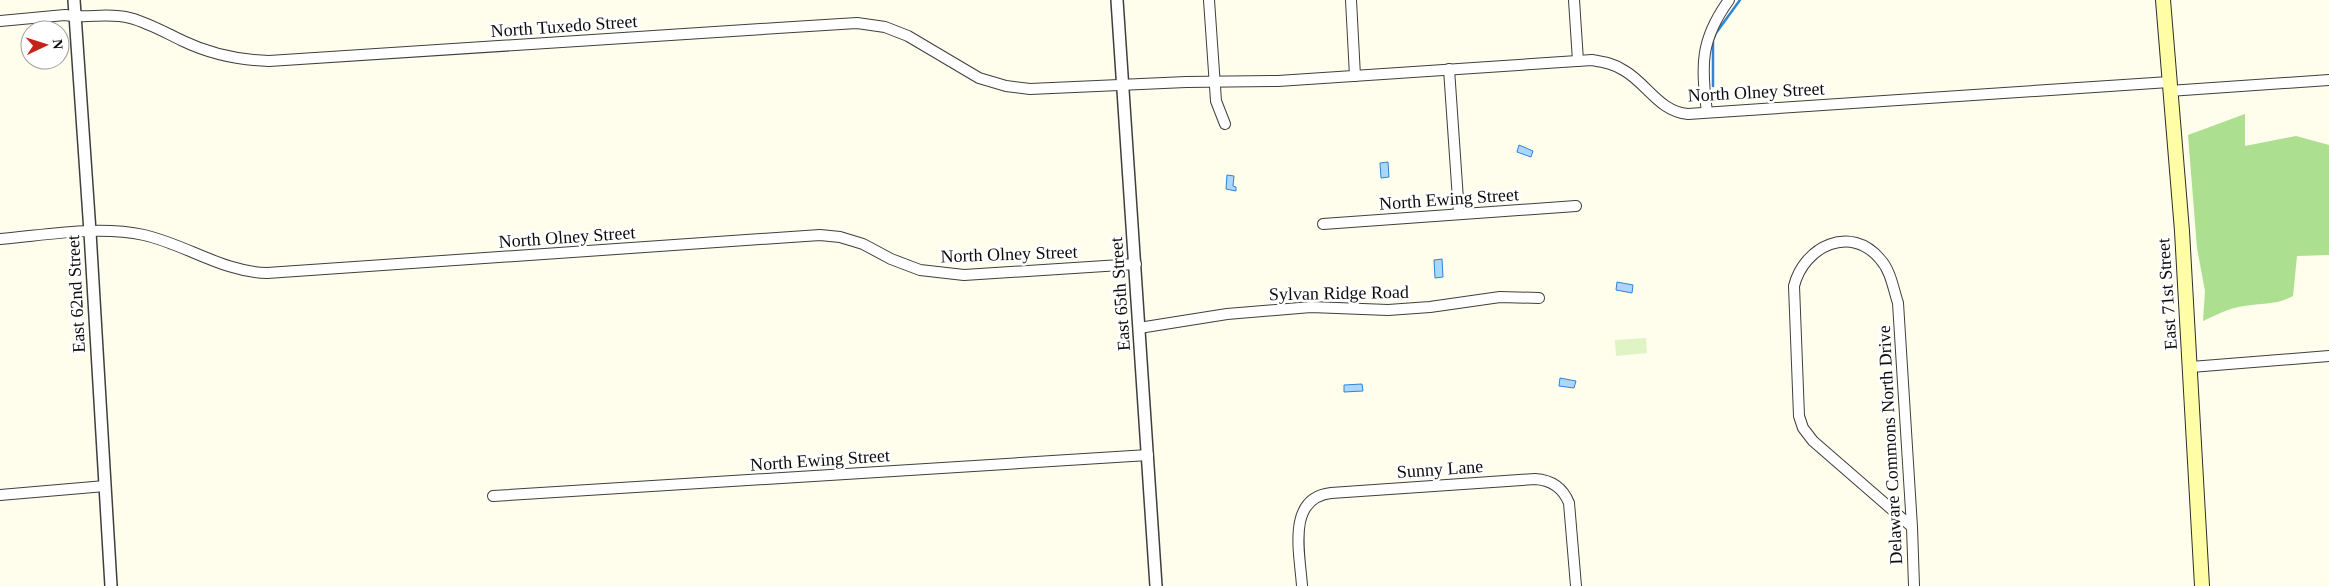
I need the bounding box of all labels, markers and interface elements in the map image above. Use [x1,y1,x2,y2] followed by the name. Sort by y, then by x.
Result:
[490,11,638,41] street label: North Tuxedo Street
[20,20,70,70] north arrow
[50,39,65,50] text: N
[1687,78,1825,106] street label: North Olney Street
[1378,184,1520,214] street label: North Ewing Street
[498,222,636,252] street label: North Olney Street
[63,235,89,353] street label: East 62nd Street
[1106,236,1134,352] street label: East 65th Street
[2153,237,2181,351] street label: East 71st Street
[940,242,1078,266] street label: North Olney Street
[1269,282,1409,304] street label: Sylvan Ridge Road
[1874,325,1906,565] street label: Delaware Commons North Drive
[749,445,891,475] street label: North Ewing Street
[1396,456,1484,482] street label: Sunny Lane

